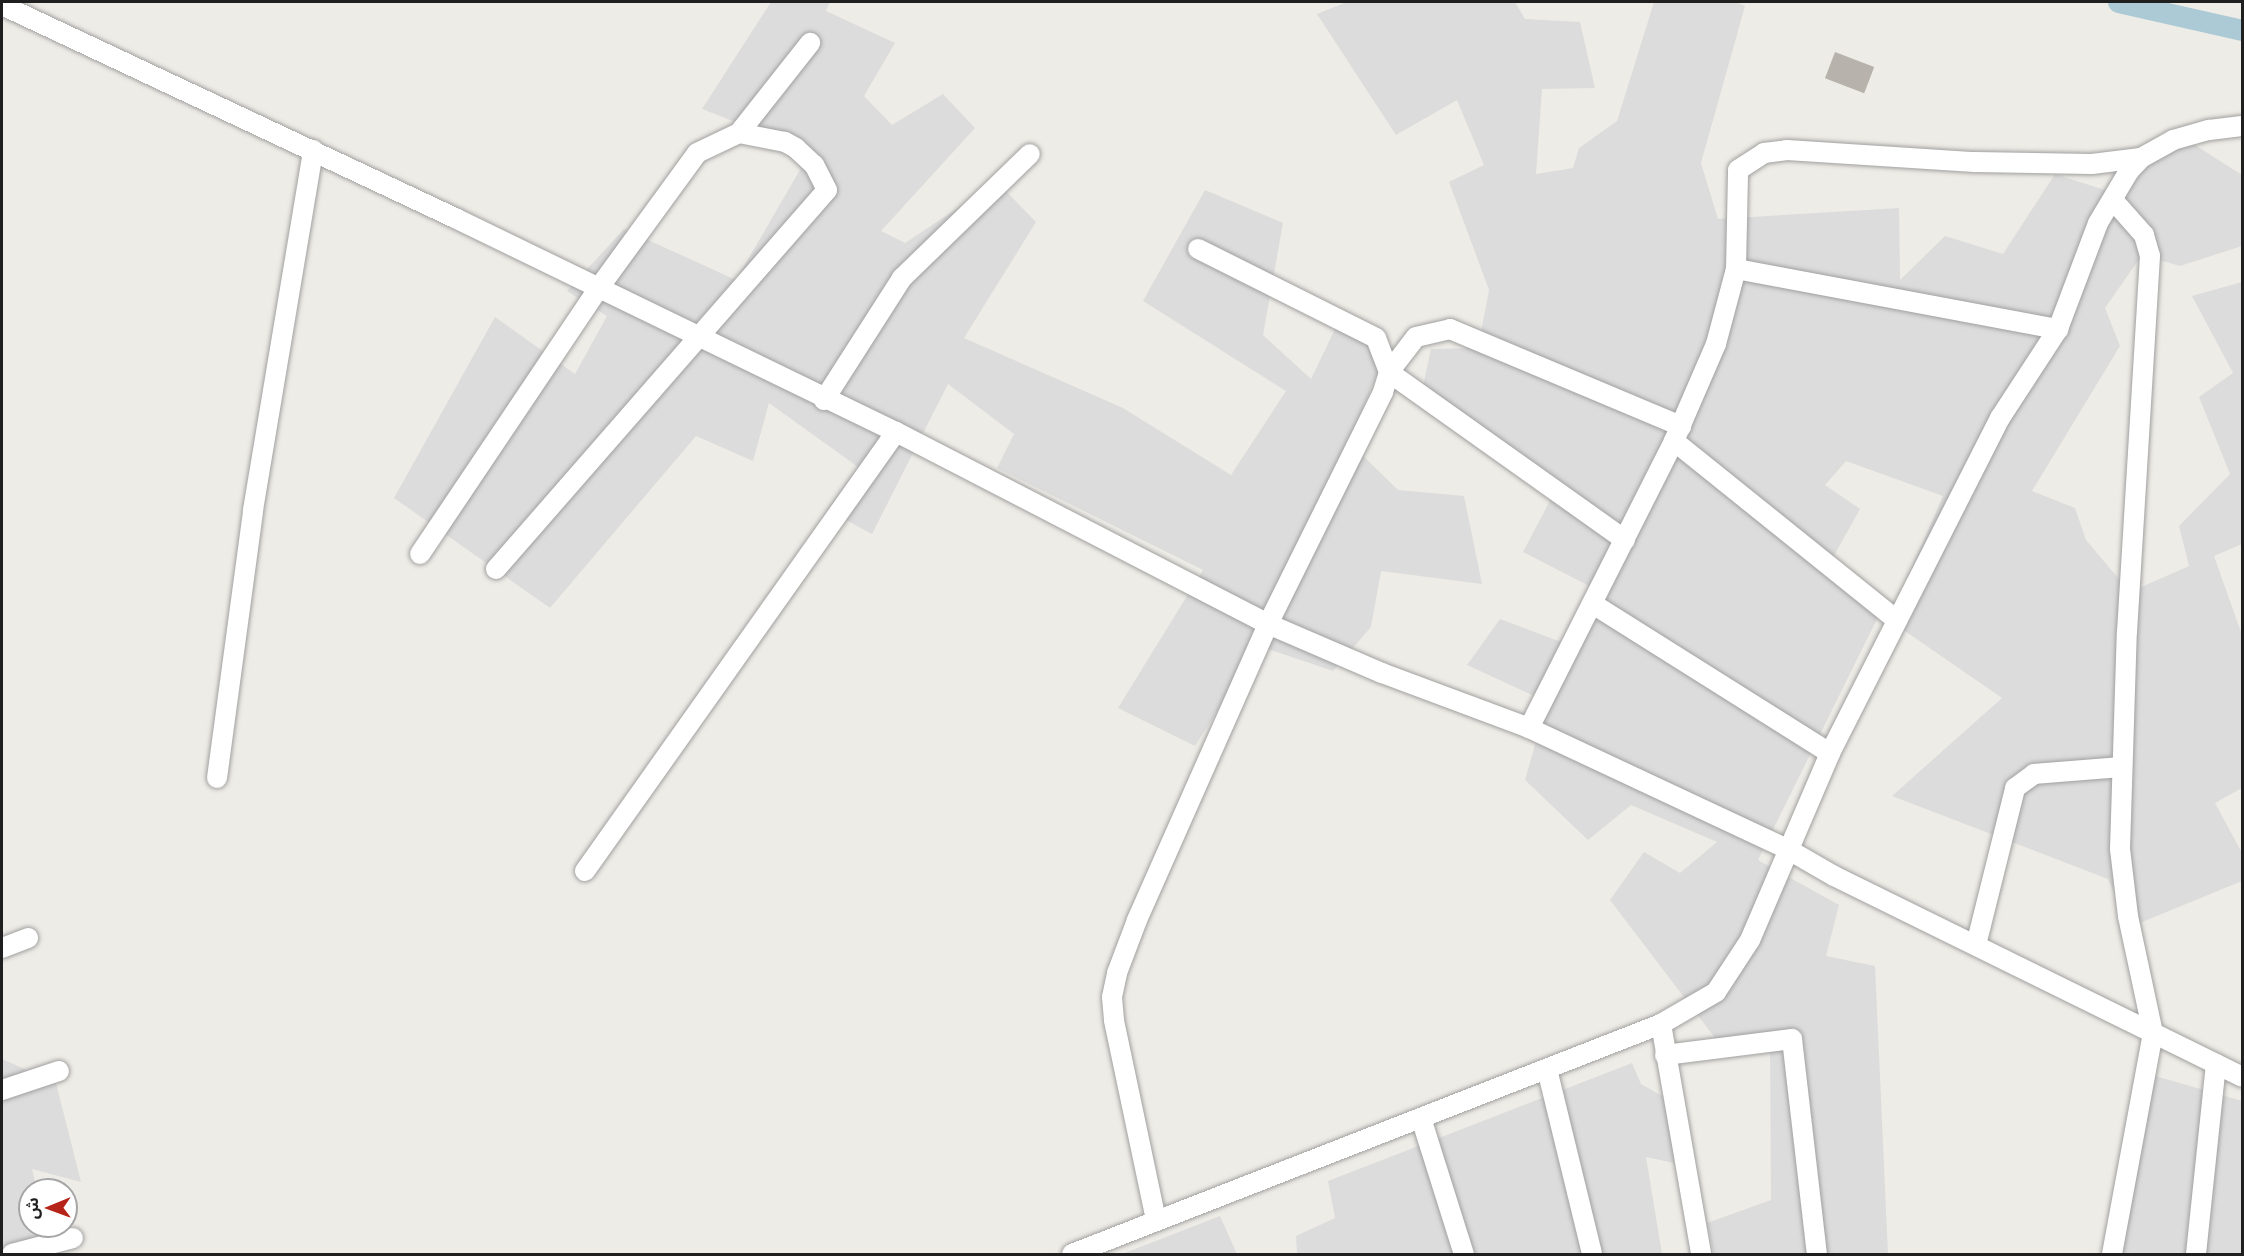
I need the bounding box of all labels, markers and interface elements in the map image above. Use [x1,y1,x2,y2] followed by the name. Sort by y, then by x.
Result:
[18,1178,78,1238] north arrow
[22,1197,42,1219] text: ش

